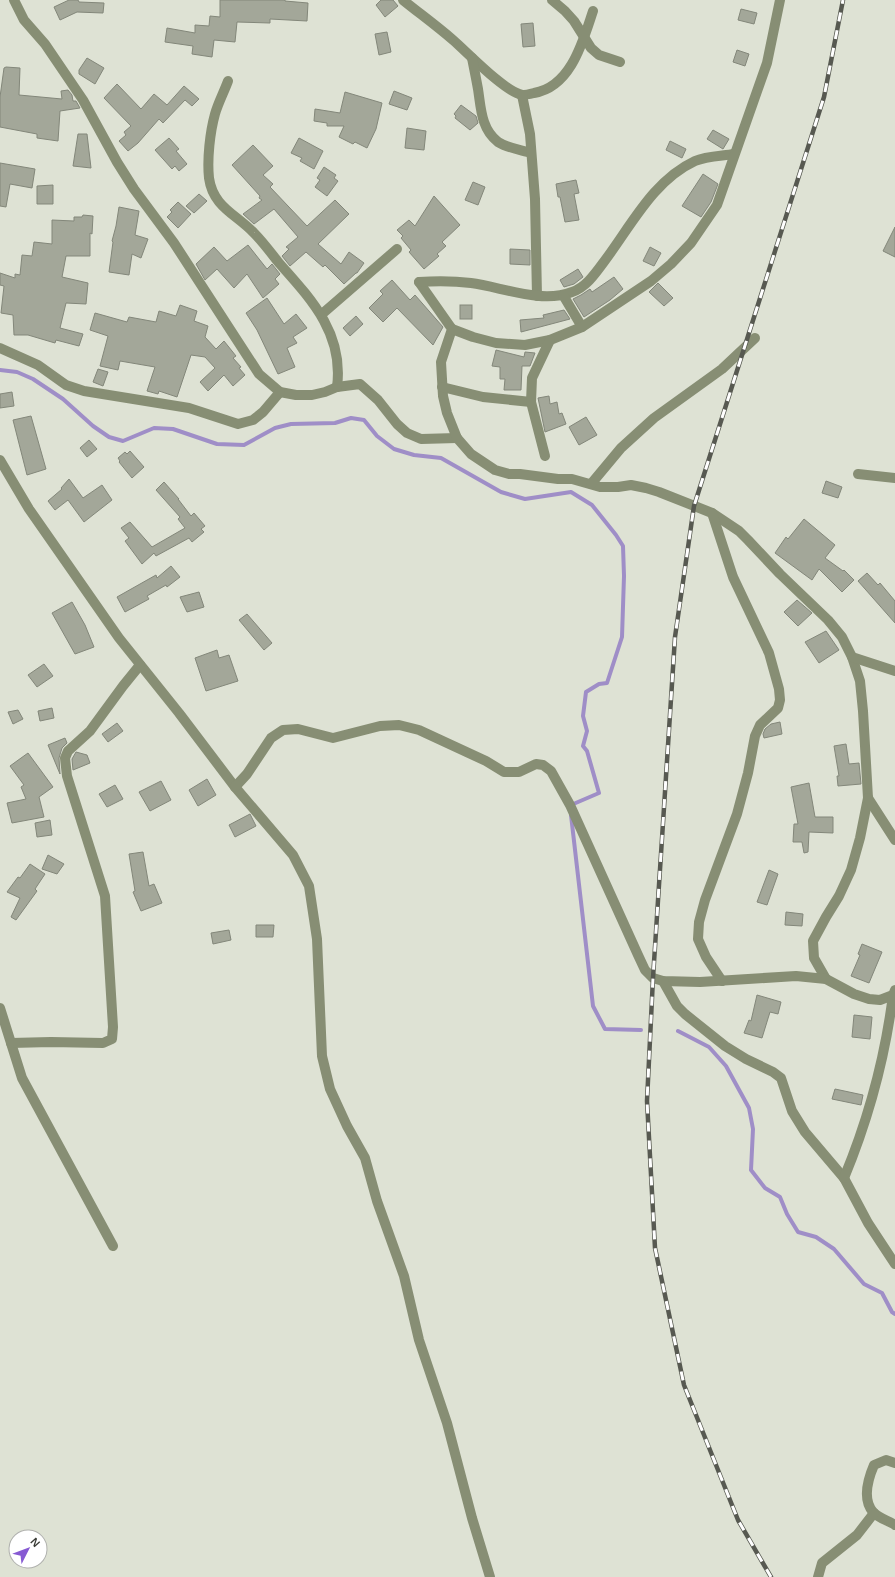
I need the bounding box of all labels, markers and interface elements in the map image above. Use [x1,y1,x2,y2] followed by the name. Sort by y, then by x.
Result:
[8,1529,48,1569] north arrow
[28,1535,43,1549] text: N

